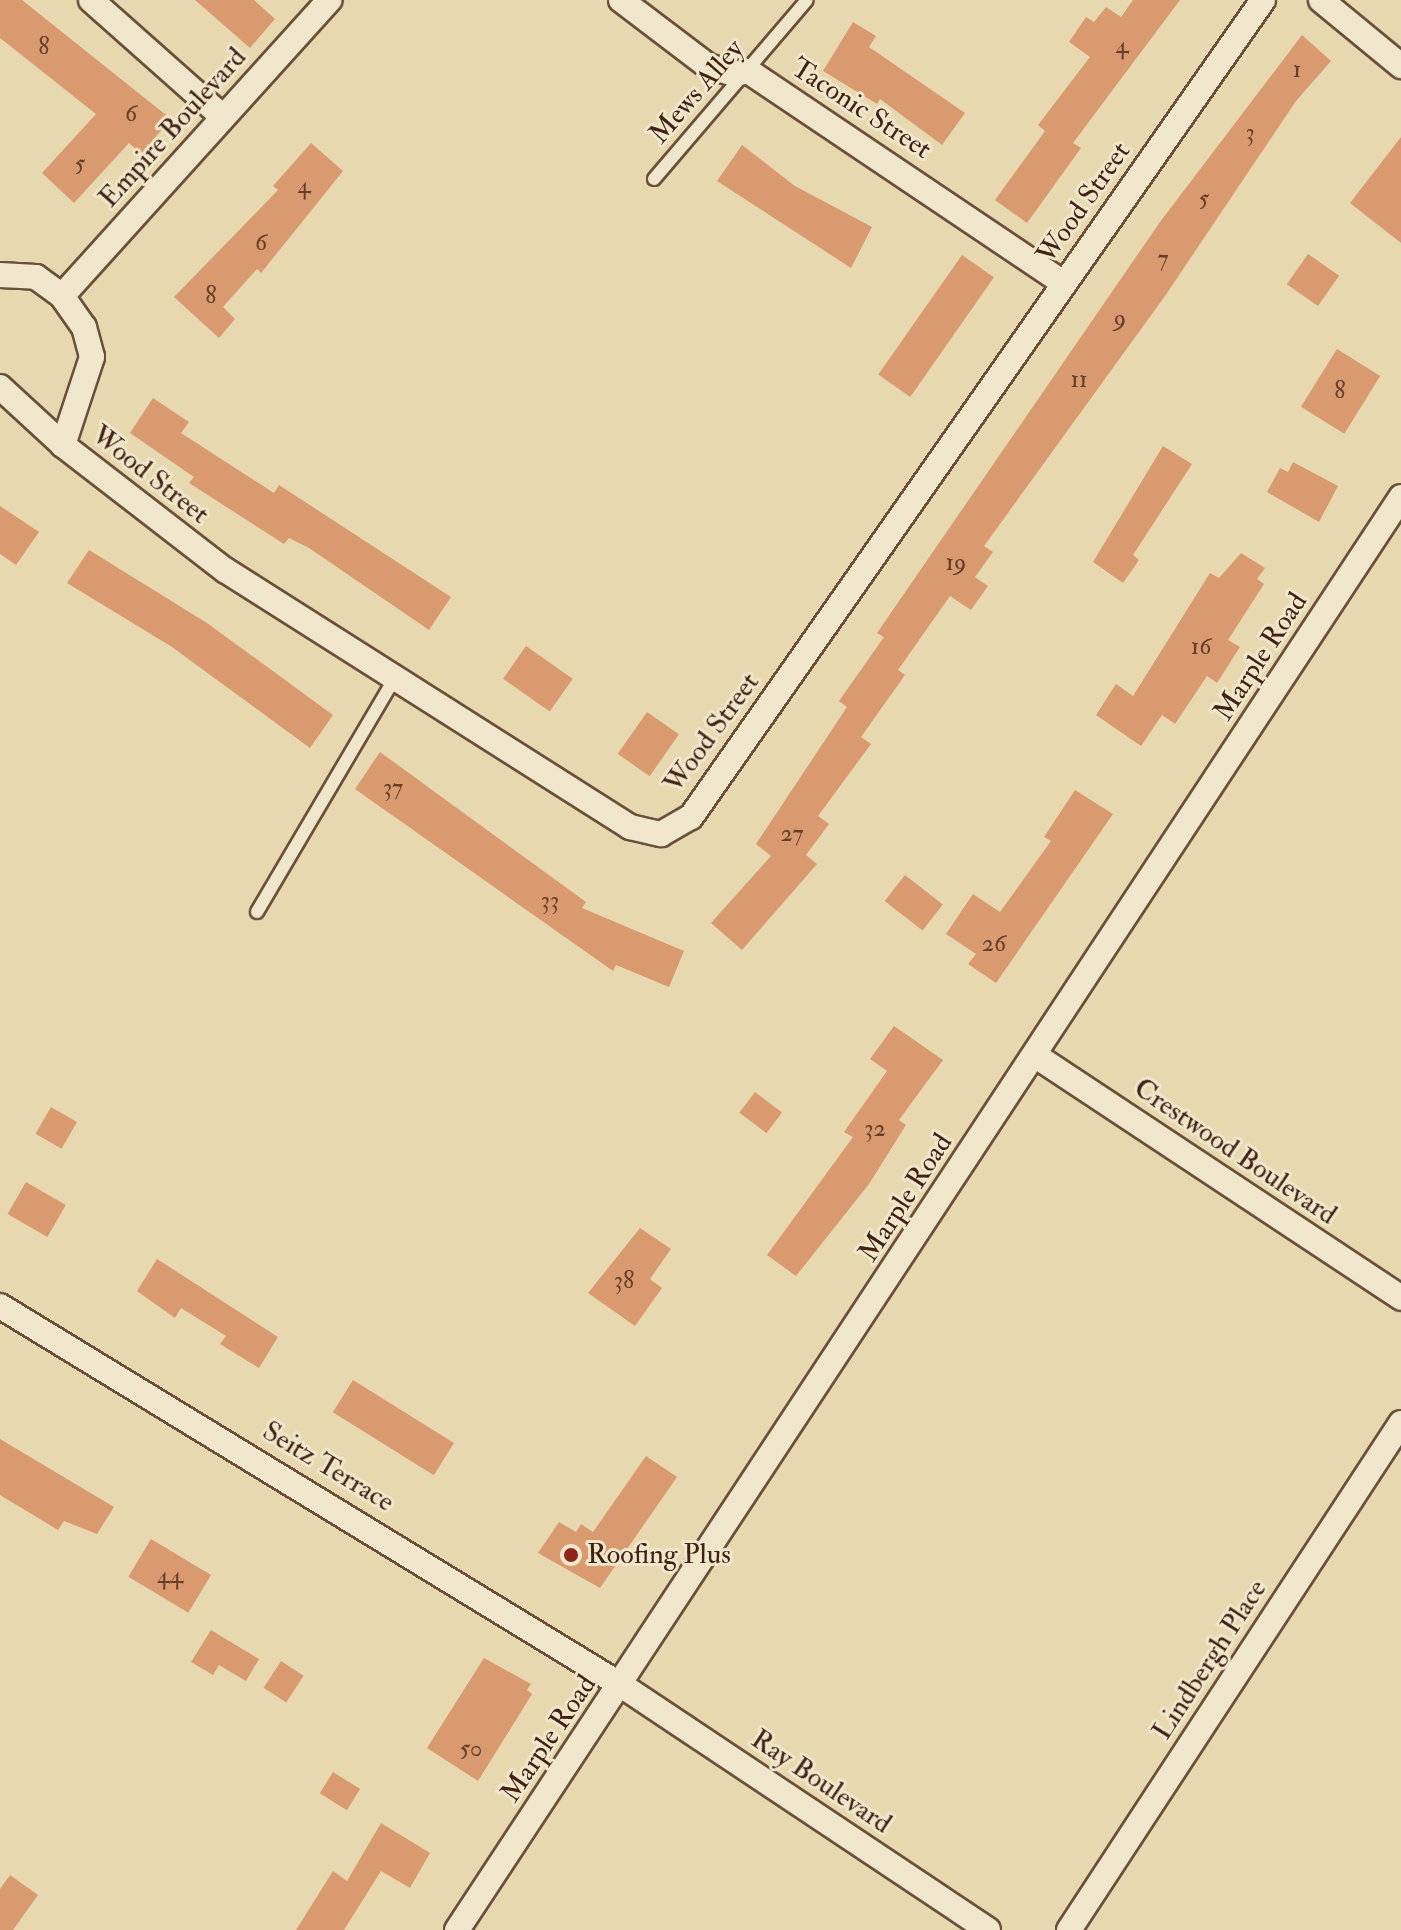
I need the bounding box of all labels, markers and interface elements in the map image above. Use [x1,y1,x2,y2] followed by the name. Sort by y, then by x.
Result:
[1116,32,1128,60] house number: 4
[38,33,50,61] house number: 8
[643,33,751,151] street label: Mews Alley
[92,41,254,215] street label: Empire Boulevard
[785,51,937,167] street label: Taconic Street
[1293,56,1301,84] house number: 1
[125,100,137,128] house number: 6
[1245,119,1255,147] house number: 3
[1030,136,1138,270] street label: Wood Street
[75,150,85,178] house number: 5
[298,172,310,200] house number: 4
[1199,185,1209,213] house number: 5
[255,229,267,257] house number: 6
[1157,245,1169,273] house number: 7
[205,282,217,310] house number: 8
[1114,305,1126,333] house number: 9
[1070,366,1088,394] house number: 11
[1334,377,1346,405] house number: 8
[84,419,216,531] street label: Wood Street
[946,549,966,577] house number: 19
[1207,587,1315,727] street label: Marple Road
[1191,633,1211,661] house number: 16
[657,666,767,800] street label: Wood Street
[383,774,403,802] house number: 37
[780,820,804,848] house number: 27
[541,887,559,915] house number: 33
[982,930,1006,958] house number: 26
[1127,1072,1343,1232] street label: Crestwood Boulevard
[864,1115,886,1143] house number: 32
[852,1128,960,1268] street label: Marple Road
[614,1267,634,1295] house number: 38
[256,1415,400,1519] street label: Seitz Terrace
[587,1538,731,1572] place label: Roofing Plus
[562,1546,580,1564] marker: Roofing Plus
[157,1562,183,1590] house number: 44
[1146,1574,1274,1746] street label: Lindbergh Place
[494,1669,604,1809] street label: Marple Road
[744,1723,898,1841] street label: Ray Boulevard
[460,1735,482,1763] house number: 50

